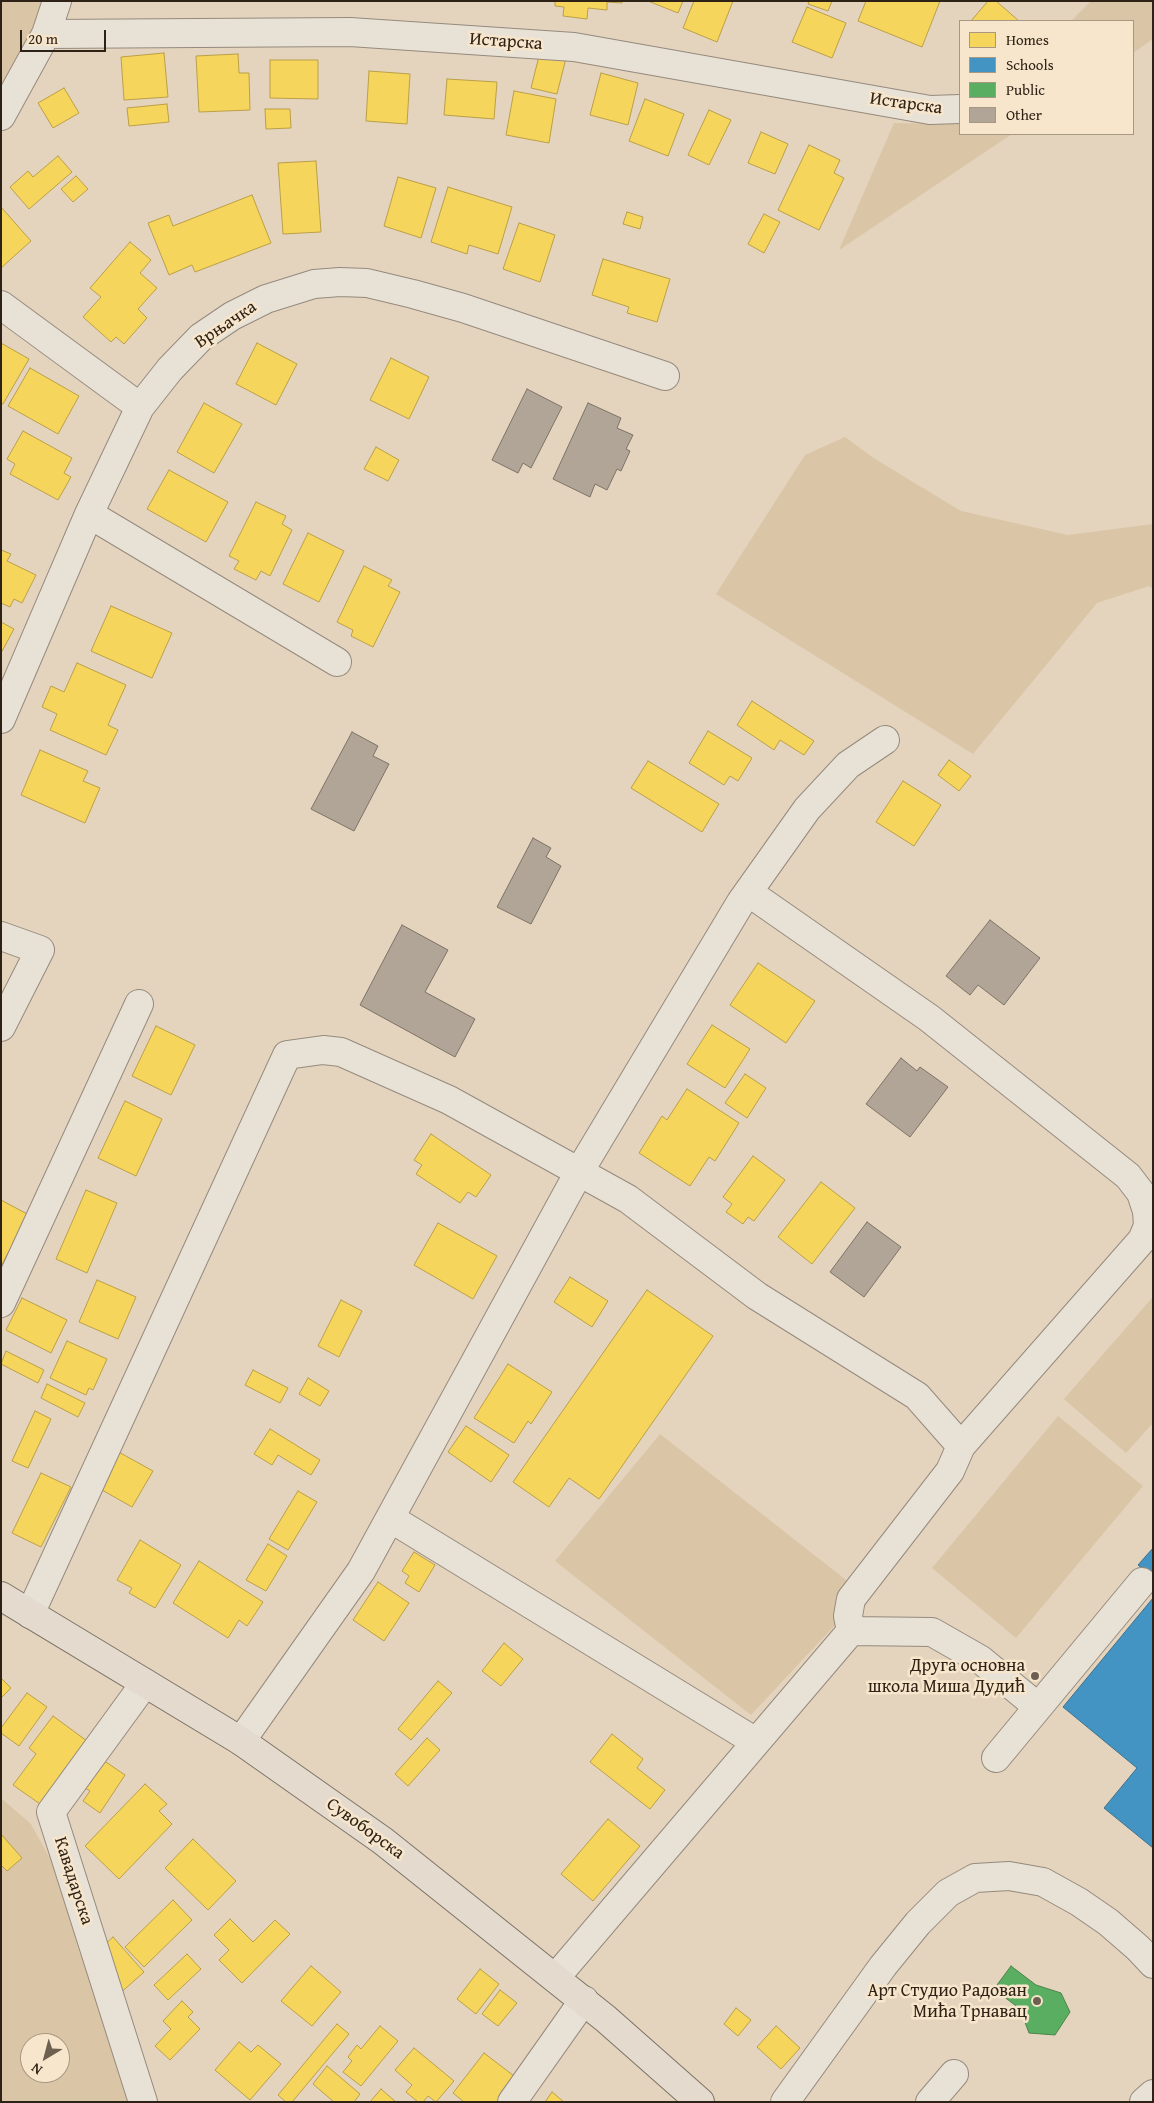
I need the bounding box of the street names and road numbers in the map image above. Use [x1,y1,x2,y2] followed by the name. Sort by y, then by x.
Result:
[469,29,543,55] street label: Истарска
[868,88,944,120] street label: Истарска
[191,297,261,353] street label: Врњачка
[322,1794,408,1864] street label: Сувоборска
[49,1834,97,1928] street label: Кавадарска

